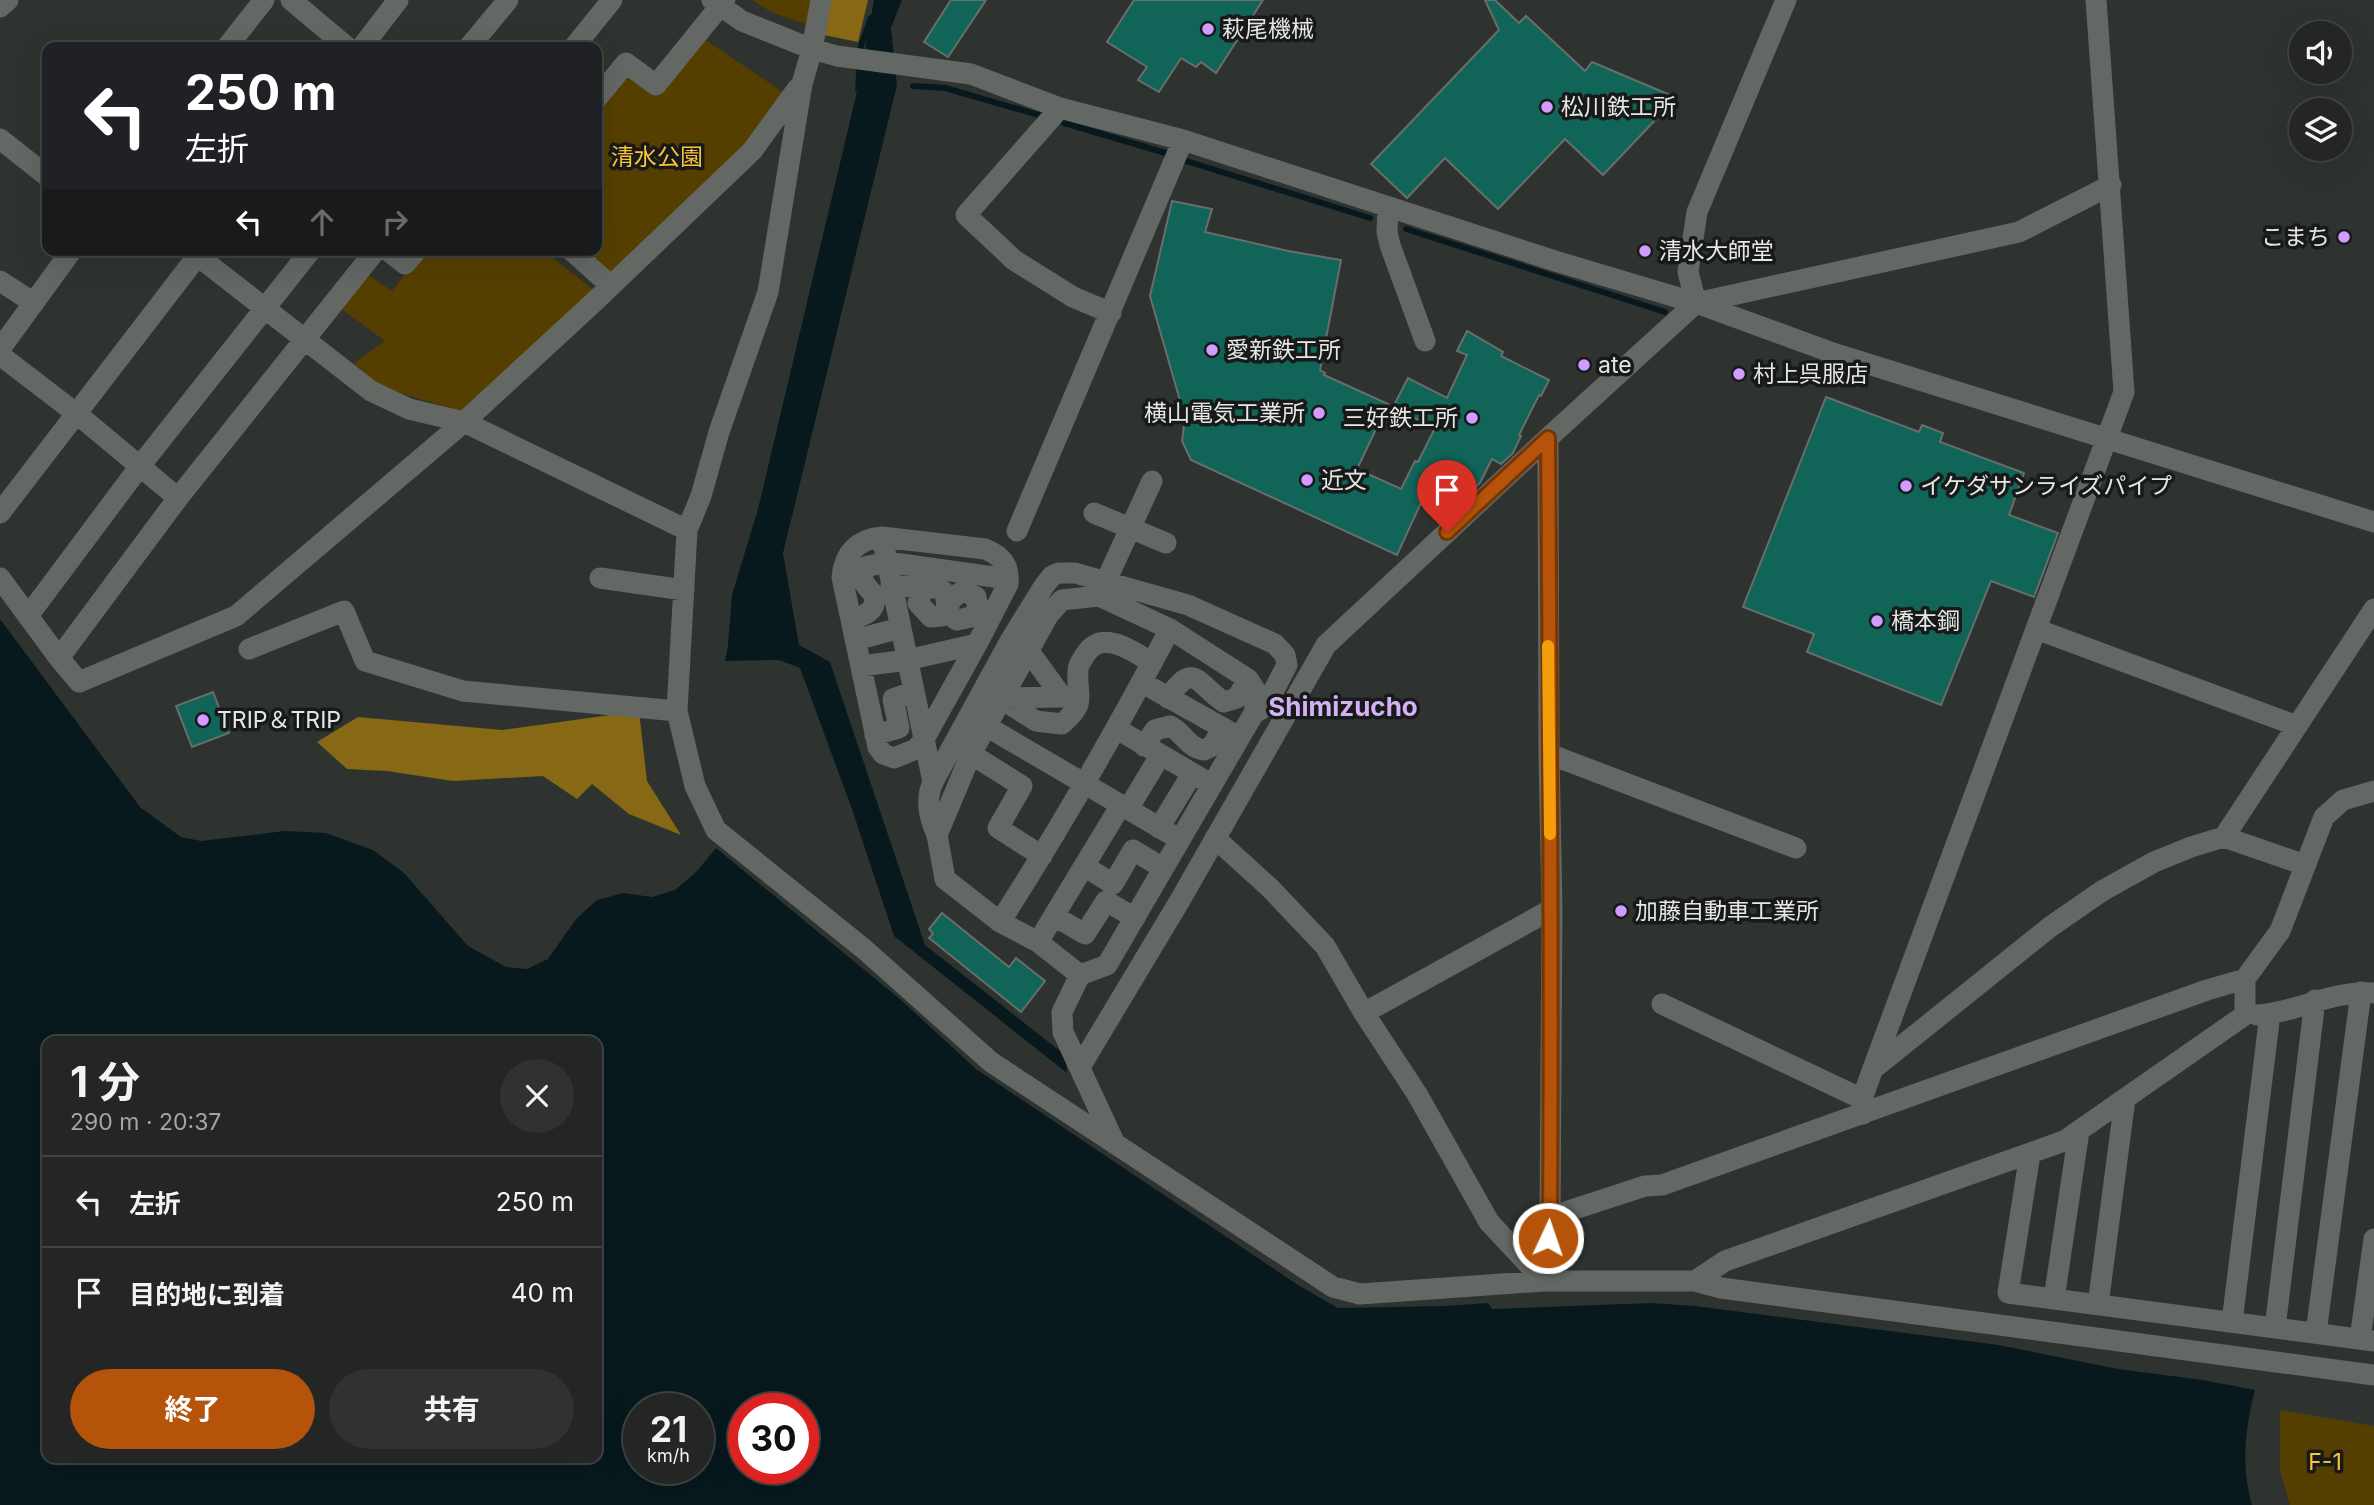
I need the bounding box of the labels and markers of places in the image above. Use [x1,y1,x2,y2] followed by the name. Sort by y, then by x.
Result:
[1222,15,1314,43] place label: 萩尾機械
[1200,21,1216,37] marker: 萩尾機械
[1561,93,1676,121] place label: 松川鉄工所
[1539,99,1555,115] marker: 松川鉄工所
[2261,223,2330,251] place label: こまち
[2336,229,2352,245] marker: こまち
[1659,237,1774,265] place label: 清水大師堂
[1637,243,1653,259] marker: 清水大師堂
[1226,336,1341,364] place label: 愛新鉄工所
[1204,342,1220,358] marker: 愛新鉄工所
[1598,351,1632,379] place label: ate
[1576,357,1592,373] marker: ate
[1753,360,1868,388] place label: 村上呉服店
[1731,366,1747,382] marker: 村上呉服店
[1144,399,1305,427] place label: 横山電気工業所
[1343,404,1458,432] place label: 三好鉄工所
[1311,405,1327,421] marker: 横山電気工業所
[1464,410,1480,426] marker: 三好鉄工所
[1417,460,1477,532] pin
[1321,466,1367,494] place label: 近文
[1299,472,1315,488] marker: 近文
[1920,472,2172,500] place label: イケダサンライズパイプ
[1898,478,1914,494] marker: イケダサンライズパイプ
[1891,607,1960,635] place label: 橋本鋼
[1869,613,1885,629] marker: 橋本鋼
[217,706,341,734] place label: TRIP＆TRIP
[195,712,211,728] marker: TRIP＆TRIP
[1635,897,1819,925] place label: 加藤自動車工業所
[1613,903,1629,919] marker: 加藤自動車工業所

